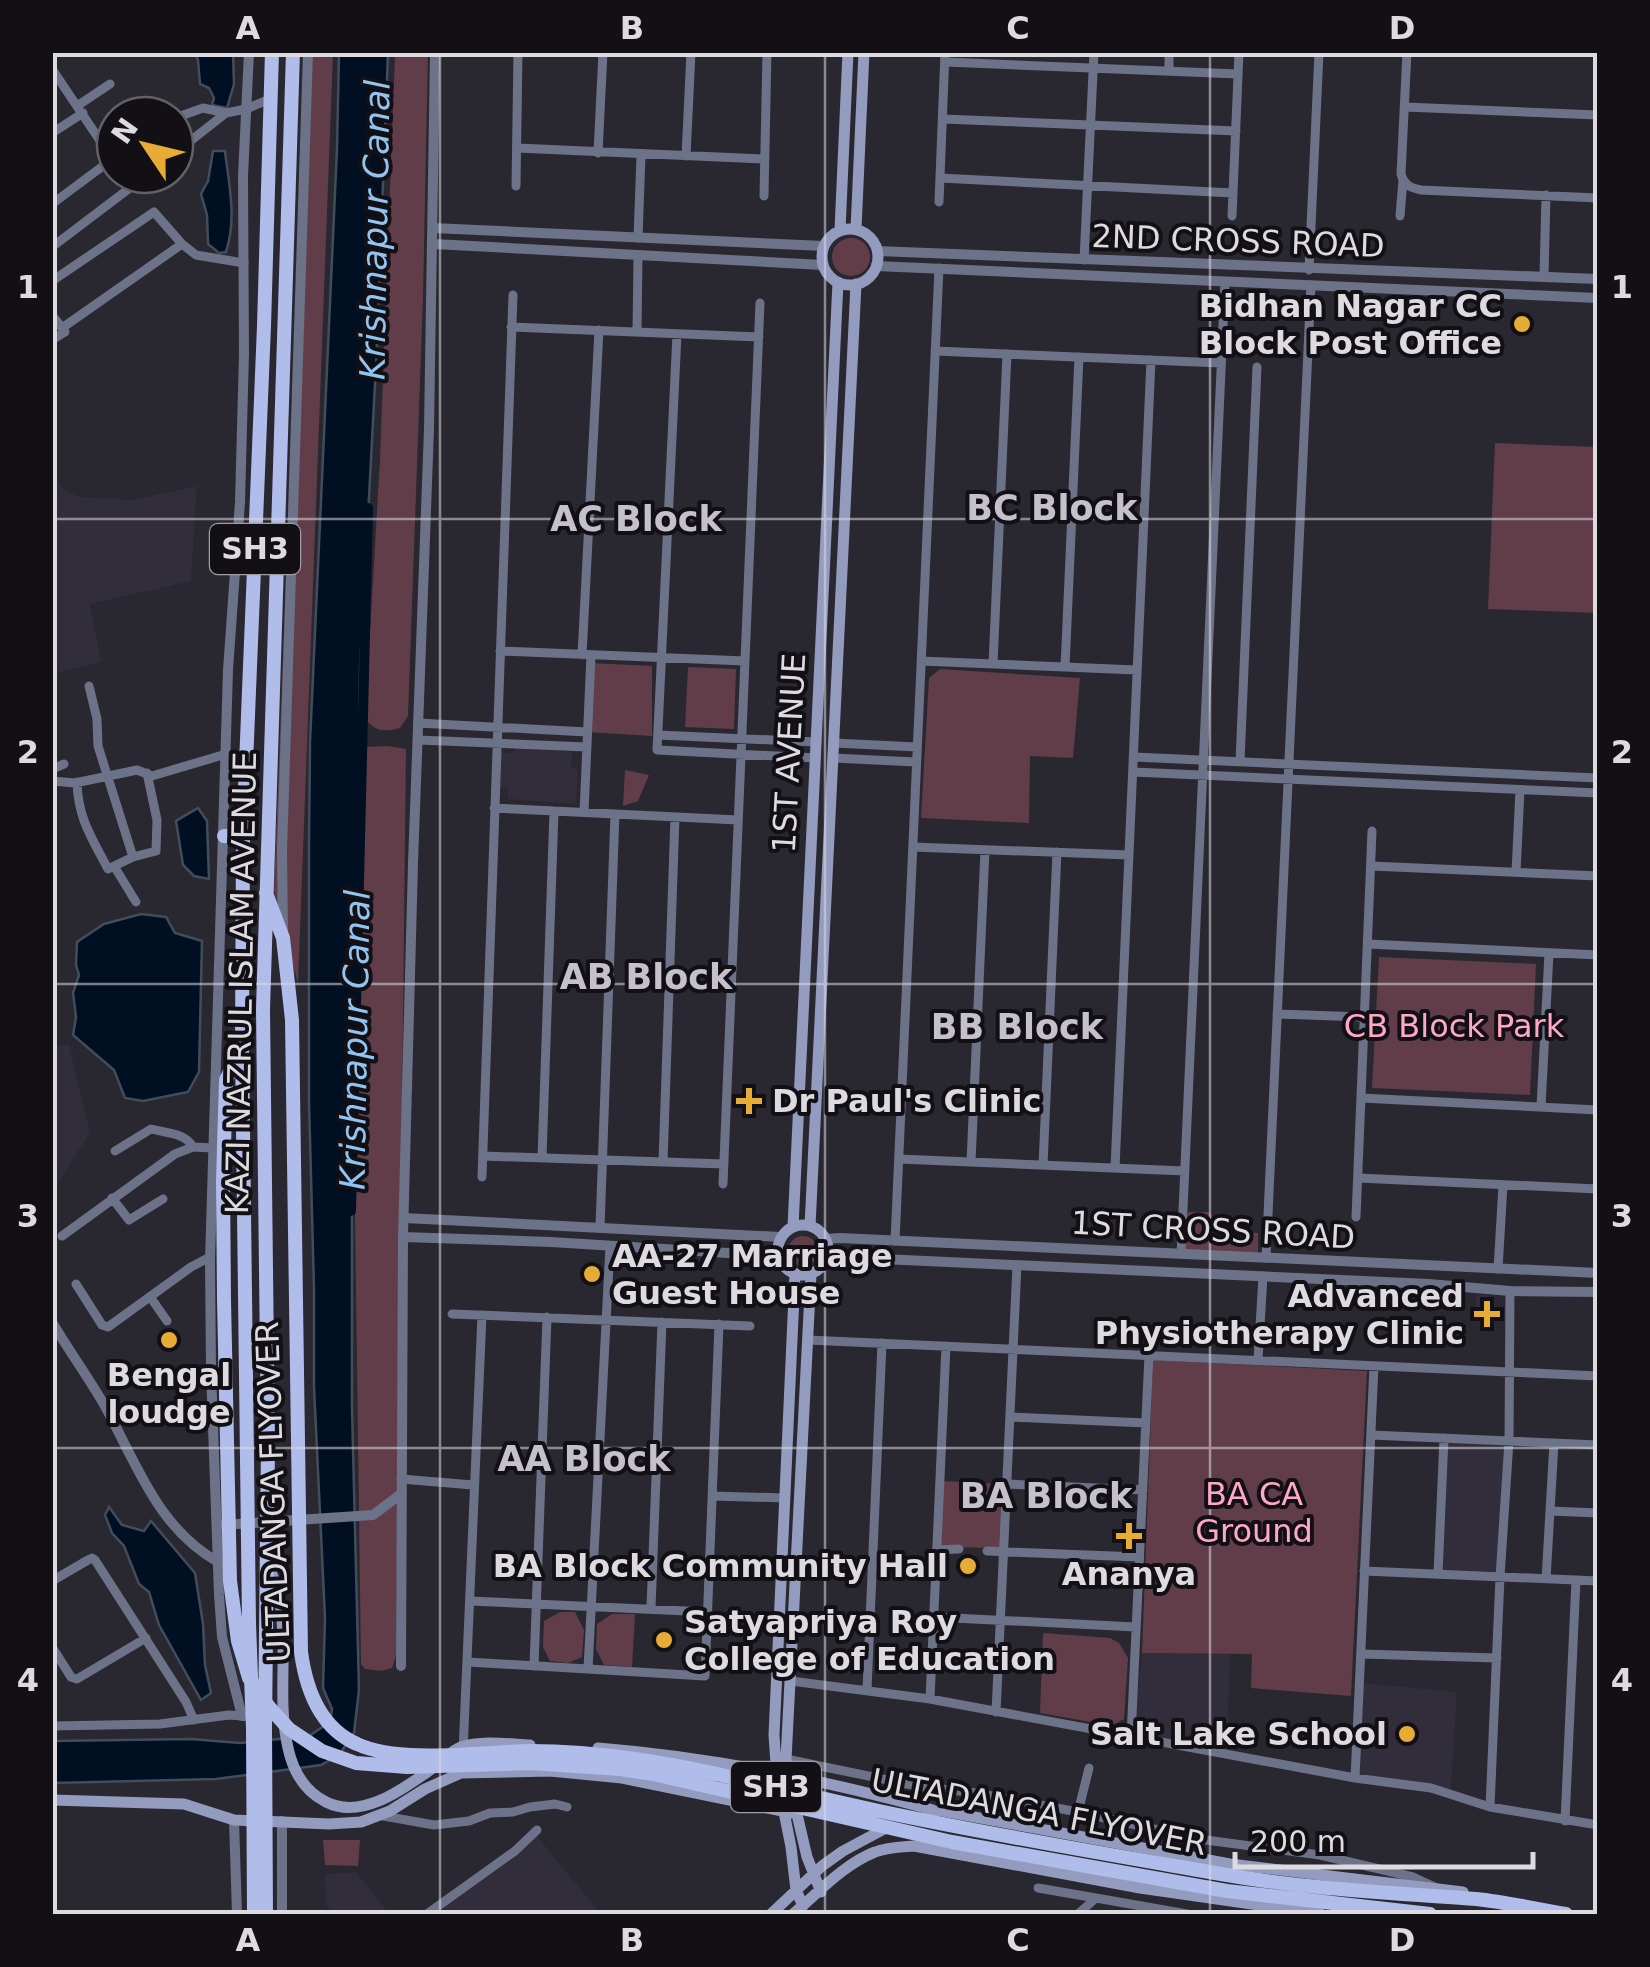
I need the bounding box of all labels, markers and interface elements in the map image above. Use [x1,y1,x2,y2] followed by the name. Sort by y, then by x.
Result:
[236,9,261,47] text: A
[620,9,644,47] text: B
[1006,9,1030,47] text: C
[1389,9,1415,47] text: D
[352,79,398,380] water label: Krishnapur Canal
[95,95,195,195] north arrow
[105,112,145,150] text: N
[1091,217,1385,265] street label: 2ND CROSS ROAD
[17,268,39,306] text: 1
[1611,268,1633,306] text: 1
[1199,287,1502,362] place label: Bidhan Nagar CC Block Post Office
[1511,313,1533,335] marker: Bidhan Nagar CC Block Post Office
[966,488,1138,528] district label: BC Block
[550,499,723,539] district label: AC Block
[210,524,300,574] road number: SH3
[765,652,813,854] street label: 1ST AVENUE
[17,733,39,771] text: 2
[1611,733,1633,771] text: 2
[218,751,264,1215] street label: KAZI NAZRUL ISLAM AVENUE
[332,889,378,1190] water label: Krishnapur Canal
[560,957,733,997] district label: AB Block
[931,1007,1104,1047] district label: BB Block
[1344,1007,1565,1045] park label: CB Block Park
[772,1082,1042,1120] place label: Dr Paul's Clinic
[736,1088,762,1114] marker: Dr Paul's Clinic
[17,1197,39,1235] text: 3
[1611,1197,1633,1235] text: 3
[1070,1204,1356,1256] street label: 1ST CROSS ROAD
[612,1237,893,1312] place label: AA-27 Marriage Guest House
[581,1263,603,1285] marker: AA-27 Marriage Guest House
[1095,1277,1464,1352] place label: Advanced Physiotherapy Clinic
[1474,1301,1500,1327] marker: Advanced Physiotherapy Clinic
[248,1321,298,1663] street label: ULTADANGA FLYOVER
[158,1329,180,1351] marker: Bengal loudge
[107,1356,231,1431] place label: Bengal loudge
[497,1439,671,1479] district label: AA Block
[1195,1475,1313,1550] park label: BA CA Ground
[960,1476,1133,1516] district label: BA Block
[1116,1523,1142,1549] marker: Ananya
[493,1547,948,1585] place label: BA Block Community Hall
[957,1555,979,1577] marker: BA Block Community Hall
[1062,1555,1196,1593] place label: Ananya
[684,1603,1055,1678] place label: Satyapriya Roy College of Education
[653,1629,675,1651] marker: Satyapriya Roy College of Education
[17,1661,39,1699] text: 4
[1611,1661,1633,1699] text: 4
[1090,1715,1387,1753] place label: Salt Lake School
[1396,1723,1418,1745] marker: Salt Lake School
[868,1761,1210,1863] street label: ULTADANGA FLYOVER
[731,1762,821,1812] road number: SH3
[1235,1807,1532,1869] scale bar
[1250,1824,1346,1859] text: 200 m
[236,1921,261,1959] text: A
[620,1921,644,1959] text: B
[1006,1921,1030,1959] text: C
[1389,1921,1415,1959] text: D

